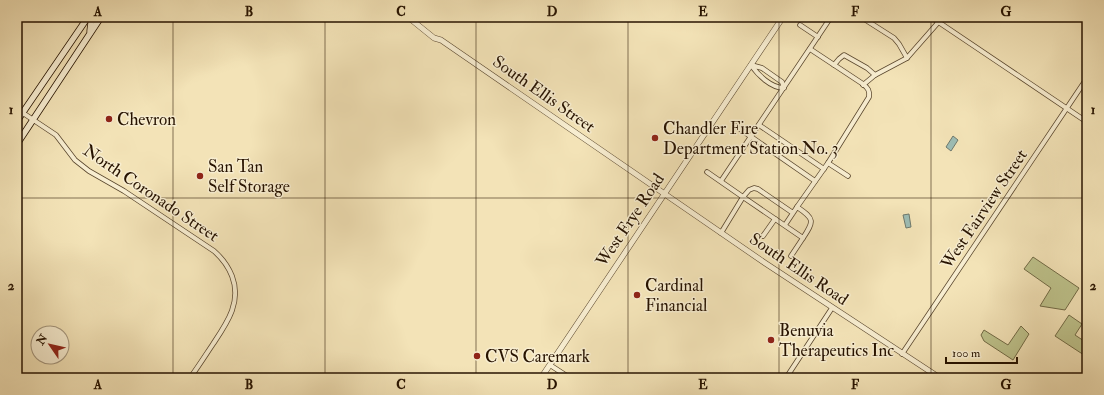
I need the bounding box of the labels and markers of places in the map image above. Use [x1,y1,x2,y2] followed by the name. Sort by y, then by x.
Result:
[117,109,176,130] place label: Chevron
[104,114,114,124] marker: Chevron
[663,118,838,160] place label: Chandler Fire Department Station No. 3
[650,133,660,143] marker: Chandler Fire Department Station No. 3
[208,156,290,197] place label: San Tan Self Storage
[195,171,205,181] marker: San Tan Self Storage
[645,275,708,316] place label: Cardinal Financial
[632,290,642,300] marker: Cardinal Financial
[779,320,894,362] place label: Benuvia Therapeutics Inc
[766,335,776,345] marker: Benuvia Therapeutics Inc
[485,346,590,367] place label: CVS Caremark
[472,351,482,361] marker: CVS Caremark

